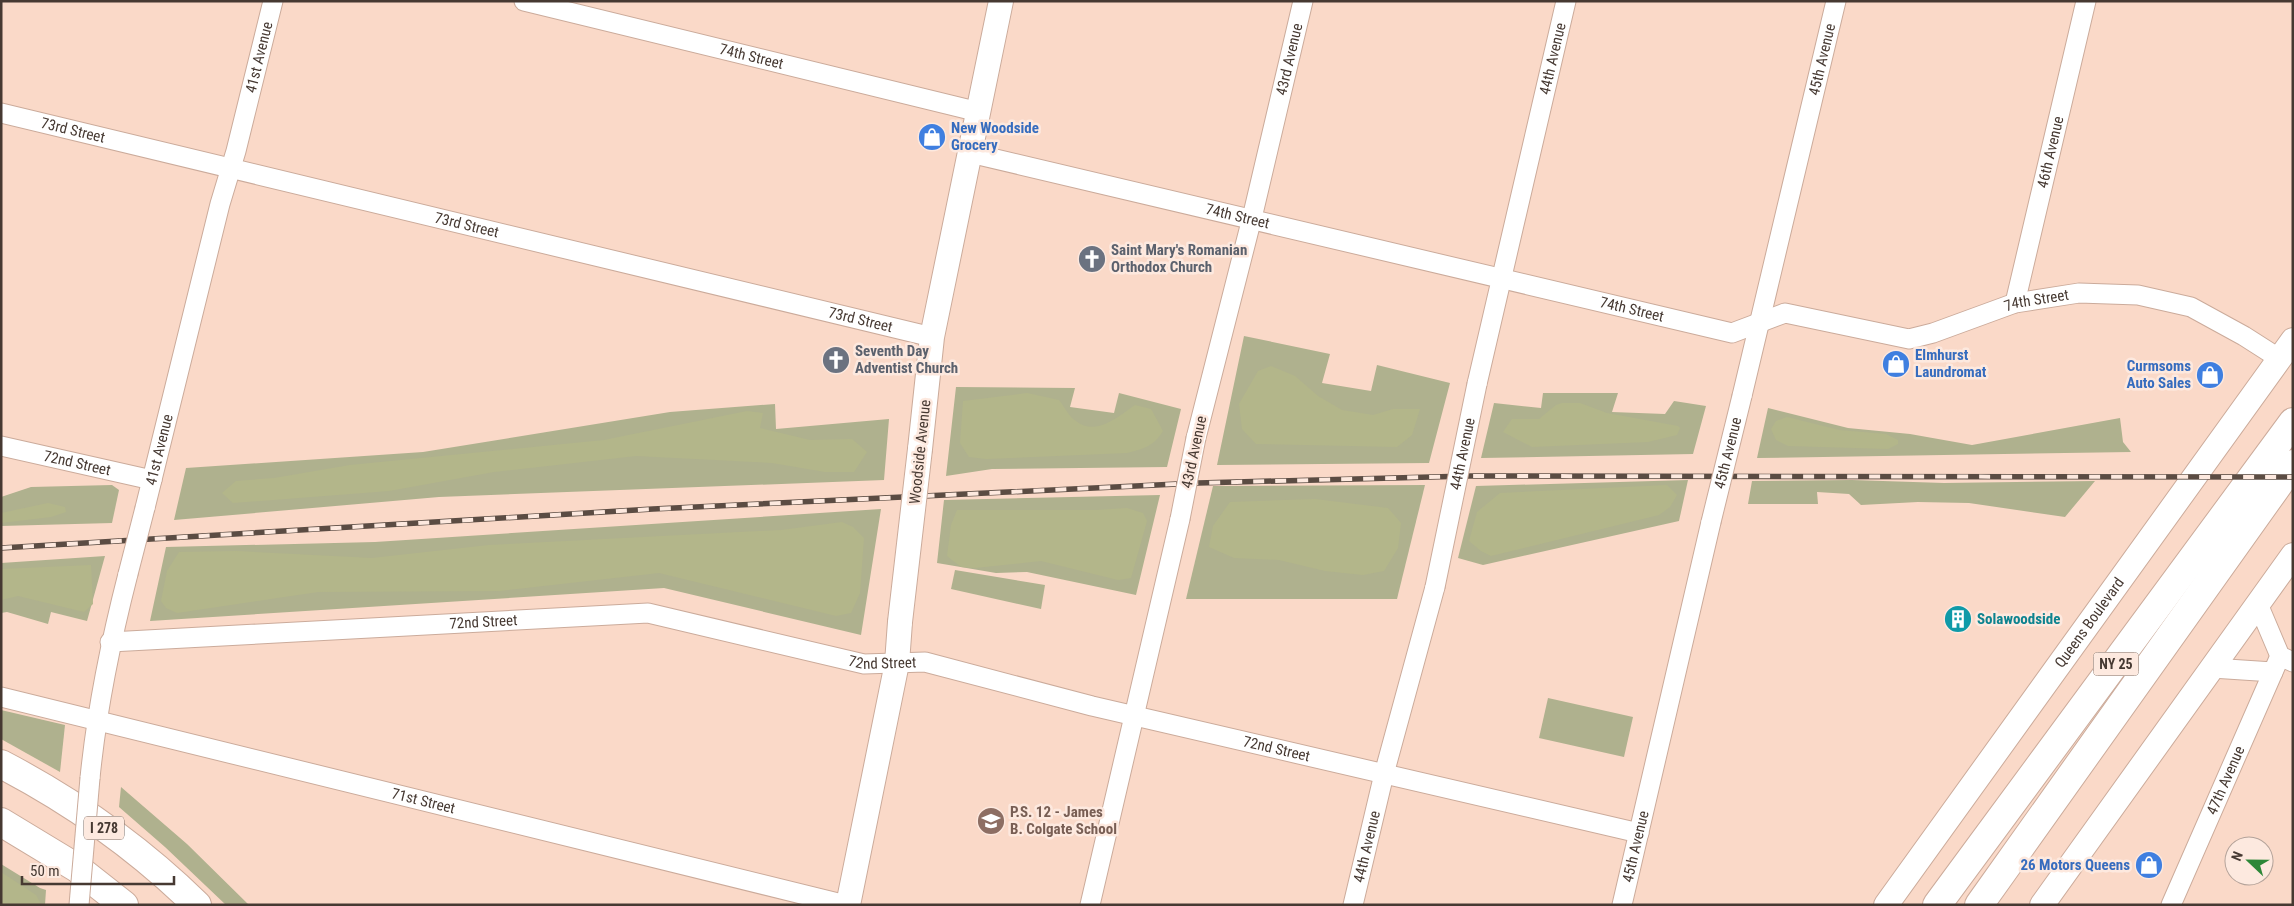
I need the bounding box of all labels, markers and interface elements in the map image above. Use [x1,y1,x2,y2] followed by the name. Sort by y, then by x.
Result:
[242,20,277,95] street label: 41st Avenue
[1536,21,1570,96] street label: 44th Avenue
[1272,22,1306,97] street label: 43rd Avenue
[1805,22,1839,97] street label: 45th Avenue
[718,40,785,73] street label: 74th Street
[39,114,107,147] street label: 73rd Street
[2033,114,2068,190] street label: 46th Avenue
[951,119,1039,154] place label: New Woodside Grocery
[917,122,947,152] shop icon: New Woodside Grocery
[1204,200,1271,232] street label: 74th Street
[433,209,501,241] street label: 73rd Street
[1111,241,1247,276] place label: Saint Mary's Romanian Orthodox Church
[1077,244,1107,274] church icon: Saint Mary's Romanian Orthodox Church
[2002,286,2070,315] street label: 74th Street
[1598,293,1666,326] street label: 74th Street
[827,303,894,336] street label: 73rd Street
[855,342,958,377] place label: Seventh Day Adventist Church
[821,345,851,375] church icon: Seventh Day Adventist Church
[1915,346,1987,381] place label: Elmhurst Laundromat
[1881,349,1911,379] shop icon: Elmhurst Laundromat
[2127,357,2191,392] place label: Curmsoms Auto Sales
[2195,360,2225,390] shop icon: Curmsoms Auto Sales
[906,399,934,505] street label: Woodside Avenue
[142,412,177,487] street label: 41st Avenue
[1178,414,1210,490] street label: 43rd Avenue
[1710,415,1745,491] street label: 45th Avenue
[1446,416,1479,491] street label: 44th Avenue
[42,447,112,479] street label: 72nd Street
[2051,574,2128,671] street label: Queens Boulevard
[1943,604,1973,634] building icon: Solawoodside
[1977,610,2060,628] place label: Solawoodside
[449,611,518,633] street label: 72nd Street
[847,652,917,673] street label: 72nd Street
[2094,652,2138,676] road number: NY 25
[1241,732,1312,765] street label: 72nd Street
[2203,743,2248,818] street label: 47th Avenue
[390,784,457,817] street label: 71st Street
[1010,803,1117,838] place label: P.S. 12 - James B. Colgate School
[976,806,1006,836] school or university icon: P.S. 12 - James B. Colgate School
[1350,809,1384,884] street label: 44th Avenue
[1619,809,1653,884] street label: 45th Avenue
[84,816,124,840] road number: I 278
[2224,836,2274,886] north arrow
[2228,849,2246,863] text: N
[2134,850,2164,880] shop icon: 26 Motors Queens
[22,854,175,886] scale bar
[2020,856,2130,874] place label: 26 Motors Queens
[30,862,60,880] text: 50 m

